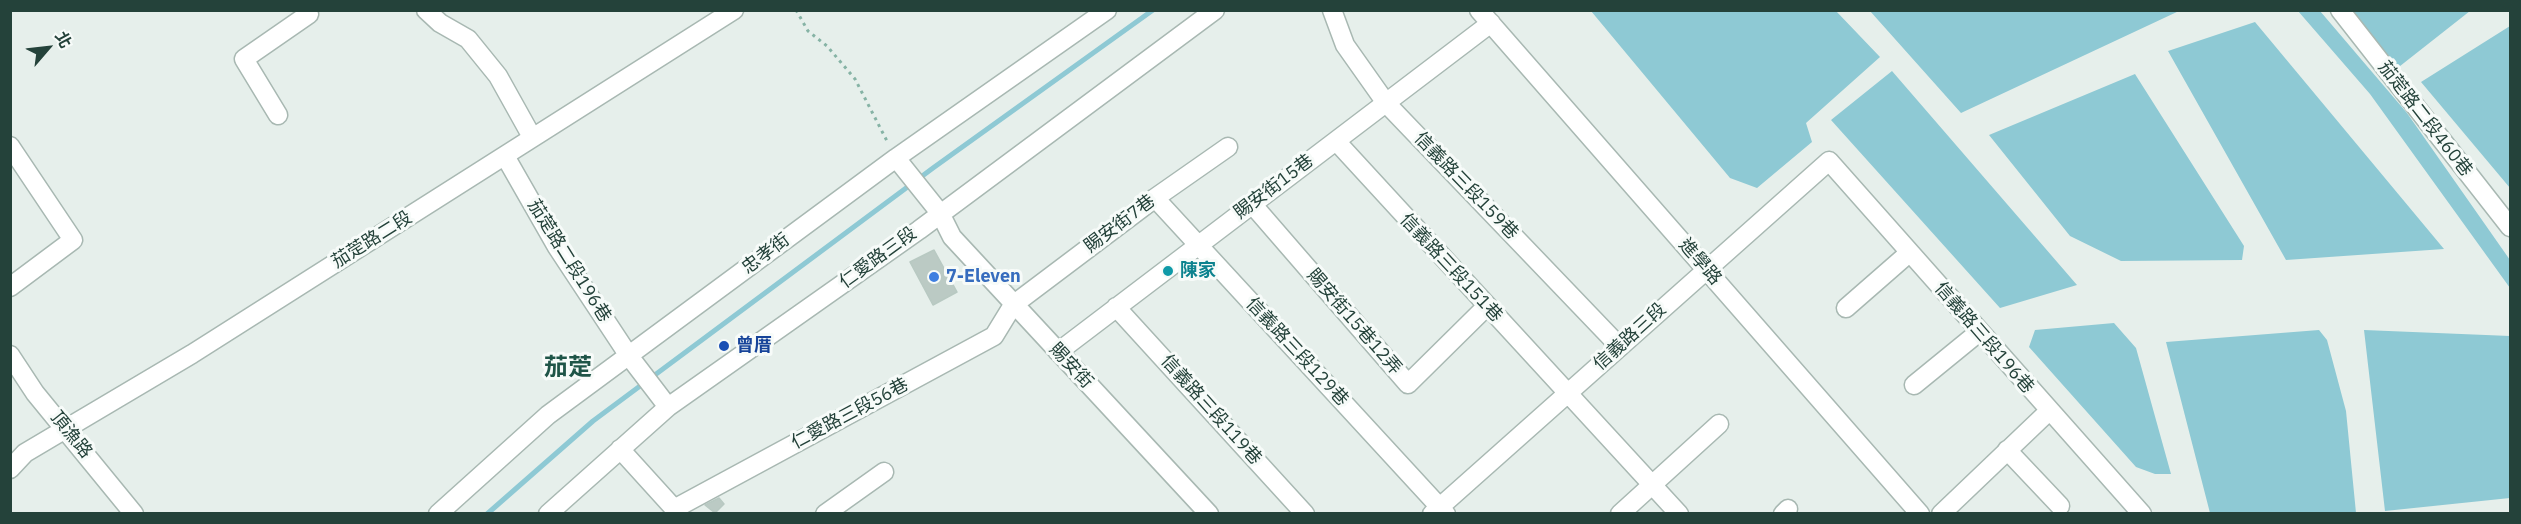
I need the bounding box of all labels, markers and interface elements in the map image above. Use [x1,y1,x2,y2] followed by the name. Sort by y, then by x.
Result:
[18,18,78,78] north arrow
[51,28,76,51] text: 北
[2373,57,2477,181] street label: 茄萣路二段460巷
[1409,128,1523,244] street label: 信義路三段159巷
[1230,150,1318,224] street label: 賜安街15巷
[1080,190,1160,258] street label: 賜安街7巷
[523,196,615,326] street label: 茄萣路二段196巷
[328,207,416,273] street label: 茄萣路二段
[1395,209,1507,327] street label: 信義路三段151巷
[835,223,921,293] street label: 仁愛路三段
[738,229,794,279] street label: 忠孝街
[1674,235,1726,289] street label: 進學路
[1180,260,1216,282] place label: 陳家
[1161,264,1175,278] marker: 陳家
[1302,265,1406,379] street label: 賜安街15巷12弄
[946,266,1021,288] place label: 7-Eleven
[927,270,941,284] marker: 7-Eleven
[1930,278,2038,398] street label: 信義路三段196巷
[1241,293,1353,411] street label: 信義路三段129巷
[1589,299,1671,375] street label: 信義路三段
[736,335,772,357] place label: 曾厝
[717,339,731,353] marker: 曾厝
[1045,339,1097,393] street label: 賜安街
[1156,351,1266,469] street label: 信義路三段119巷
[544,354,592,382] district label: 茄萣
[788,374,912,454] street label: 仁愛路三段56巷
[46,407,96,463] street label: 頂漁路

